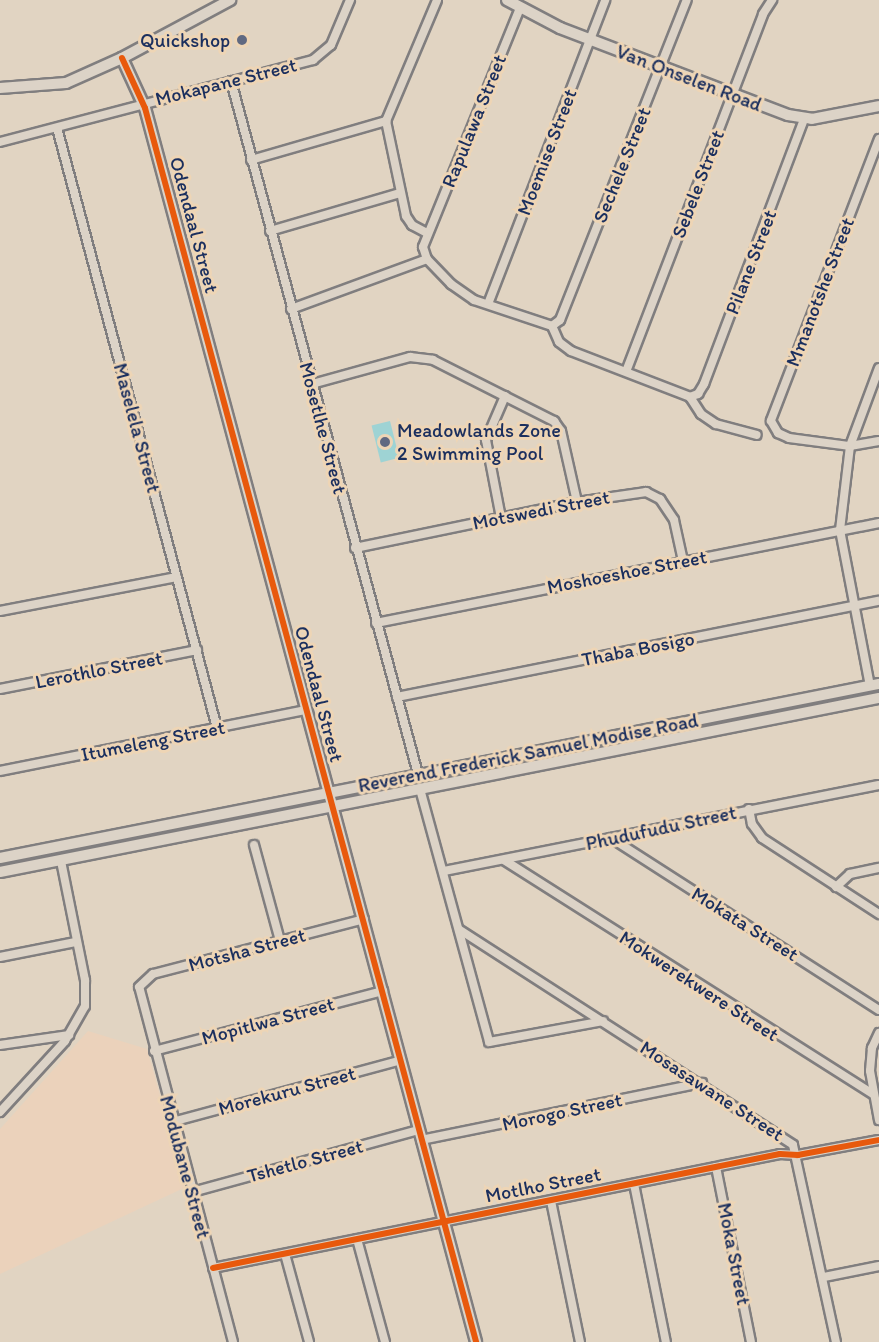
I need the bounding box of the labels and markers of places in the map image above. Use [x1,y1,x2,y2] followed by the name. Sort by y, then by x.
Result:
[140,28,230,52] place label: Quickshop
[235,33,249,47] marker: Quickshop
[397,418,561,465] place label: Meadowlands Zone 2 Swimming Pool
[378,435,392,449] marker: Meadowlands Zone 2 Swimming Pool

